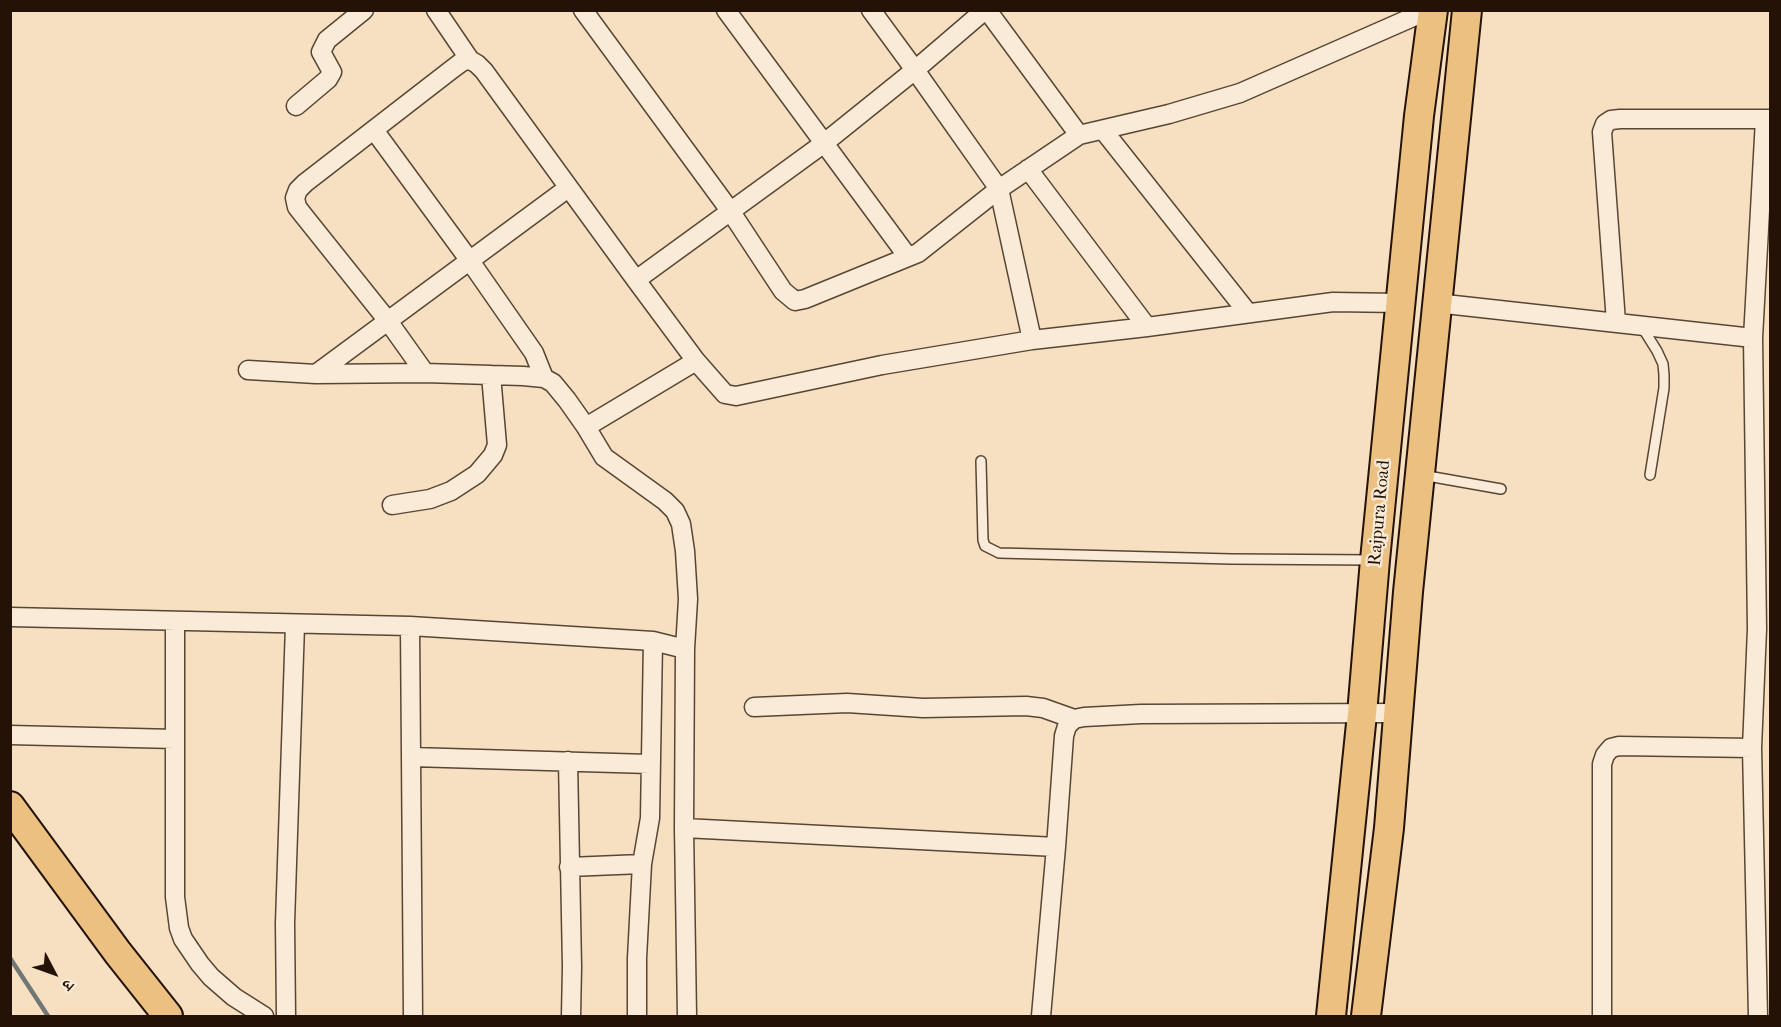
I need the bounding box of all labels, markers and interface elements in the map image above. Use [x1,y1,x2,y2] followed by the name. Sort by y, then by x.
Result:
[1365,459,1395,567] street label: Rajpura Road
[24,943,84,1003] north arrow
[58,976,78,994] text: उ

